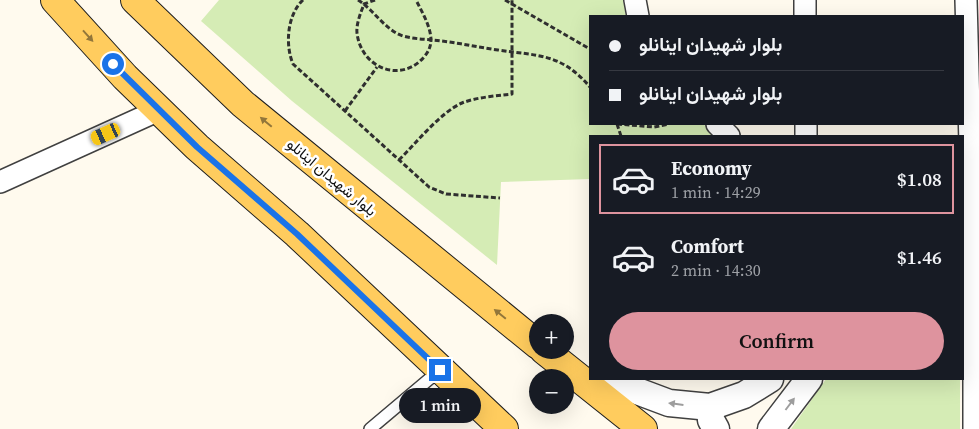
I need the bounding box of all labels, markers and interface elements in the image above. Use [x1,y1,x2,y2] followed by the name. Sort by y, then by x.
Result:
[82,30,94,42] one-way arrow
[639,31,782,57] text: بلوار شهیدان اینانلو
[102,53,124,75] route start
[639,80,782,106] text: بلوار شهیدان اینانلو
[259,117,272,128] one-way arrow
[89,121,122,147] car
[283,133,381,221] street label: بلوار شهیدان اینانلو
[671,155,752,181] text: Economy
[611,157,656,202] icon: car
[897,166,942,192] text: $1.08
[671,181,761,203] text: 1 min · 14:29
[671,233,744,259] text: Comfort
[611,235,656,280] icon: car
[897,244,942,270] text: $1.46
[671,259,761,281] text: 2 min · 14:30
[493,308,506,319] one-way arrow
[609,312,944,370] button: Confirm
[529,314,574,414] map controls
[529,314,574,359] button: +
[429,359,451,381] route end
[529,369,574,414] button: −
[399,388,481,422] callout: 1 min
[419,394,461,416] text: 1 min
[785,397,795,411] one-way arrow
[668,400,684,408] one-way arrow

